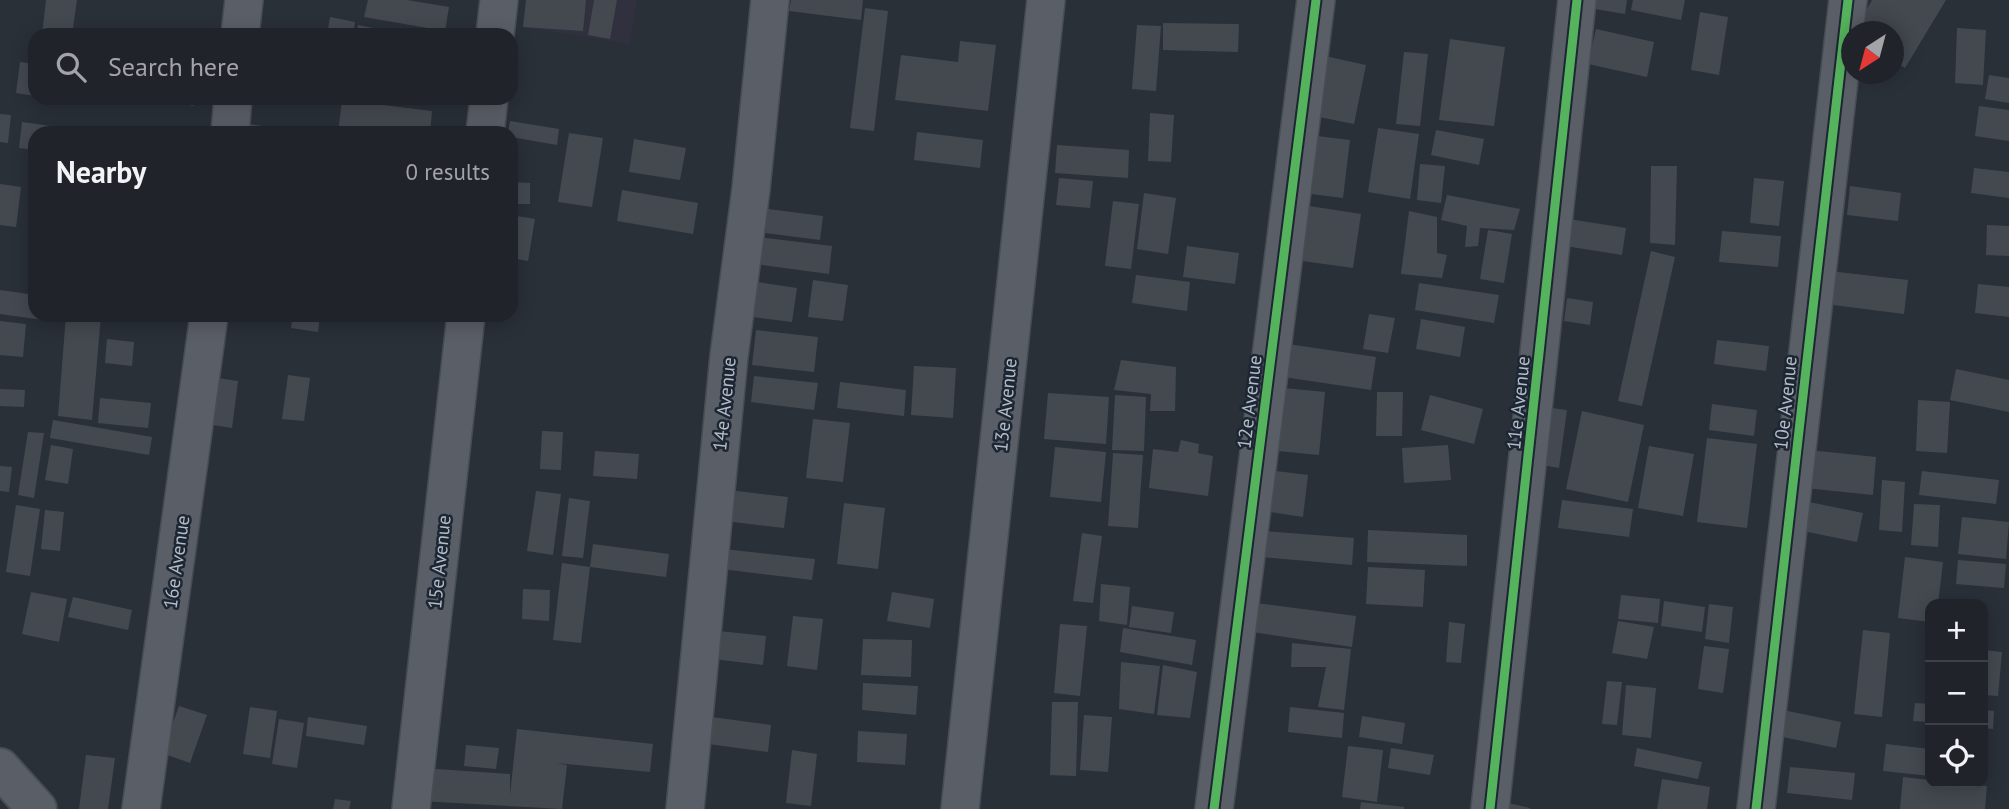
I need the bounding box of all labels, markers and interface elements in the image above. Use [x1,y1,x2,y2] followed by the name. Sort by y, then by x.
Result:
[1841,21,1904,84] north arrow
[28,28,518,105] search box
[52,48,90,86] icon: search
[108,50,239,83] text: Search here
[56,152,146,191] text: Nearby
[406,157,490,186] text: 0 results
[1231,354,1267,450] street label: 12e Avenue
[1501,355,1535,451] street label: 11e Avenue
[1768,355,1802,451] street label: 10e Avenue
[707,356,741,452] street label: 14e Avenue
[988,357,1022,453] street label: 13e Avenue
[158,514,194,610] street label: 16e Avenue
[422,514,456,610] street label: 15e Avenue
[1925,599,1988,788] map controls
[1925,599,1988,662] button: +
[1925,662,1988,725] button: −
[1925,725,1988,788] button: locate

